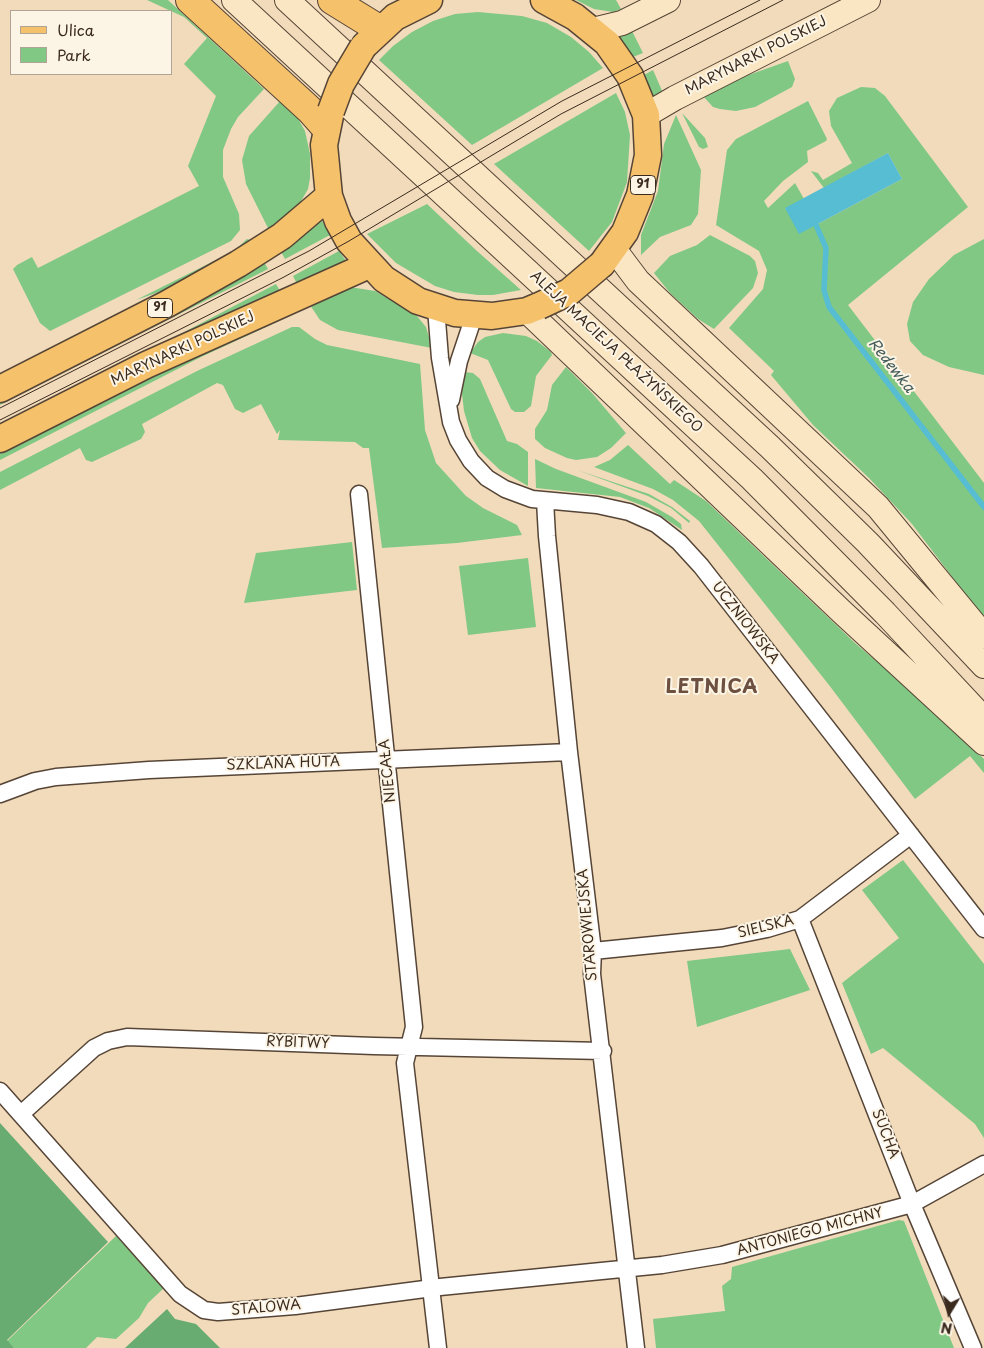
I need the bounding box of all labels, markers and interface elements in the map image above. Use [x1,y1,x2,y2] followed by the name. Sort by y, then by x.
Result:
[10,10,172,75] legend
[682,13,830,99] street label: MARYNARKI POLSKIEJ
[57,18,94,41] text: Ulica
[57,43,91,66] text: Park
[630,176,656,194] road number: 91
[526,268,706,436] street label: ALEJA MACIEJA PŁAŻYŃSKIEGO
[148,298,172,318] road number: 91
[108,308,258,390] street label: MARYNARKI POLSKIEJ
[864,335,918,397] water label: Redewka
[708,579,782,667] street label: UCZNIOWSKA
[665,677,759,699] district label: LETNICA
[376,738,400,804] street label: NIECAŁA
[226,754,340,774] street label: SZKLANA HUTA
[575,868,601,982] street label: STAROWIEJSKA
[736,912,796,942] street label: SIELSKA
[266,1033,330,1053] street label: RYBITWY
[868,1107,902,1161] street label: SUCHA
[735,1204,885,1260] street label: ANTONIEGO MICHNY
[924,1288,974,1338] north arrow
[230,1297,302,1319] street label: STALOWA
[939,1317,954,1340] text: N

